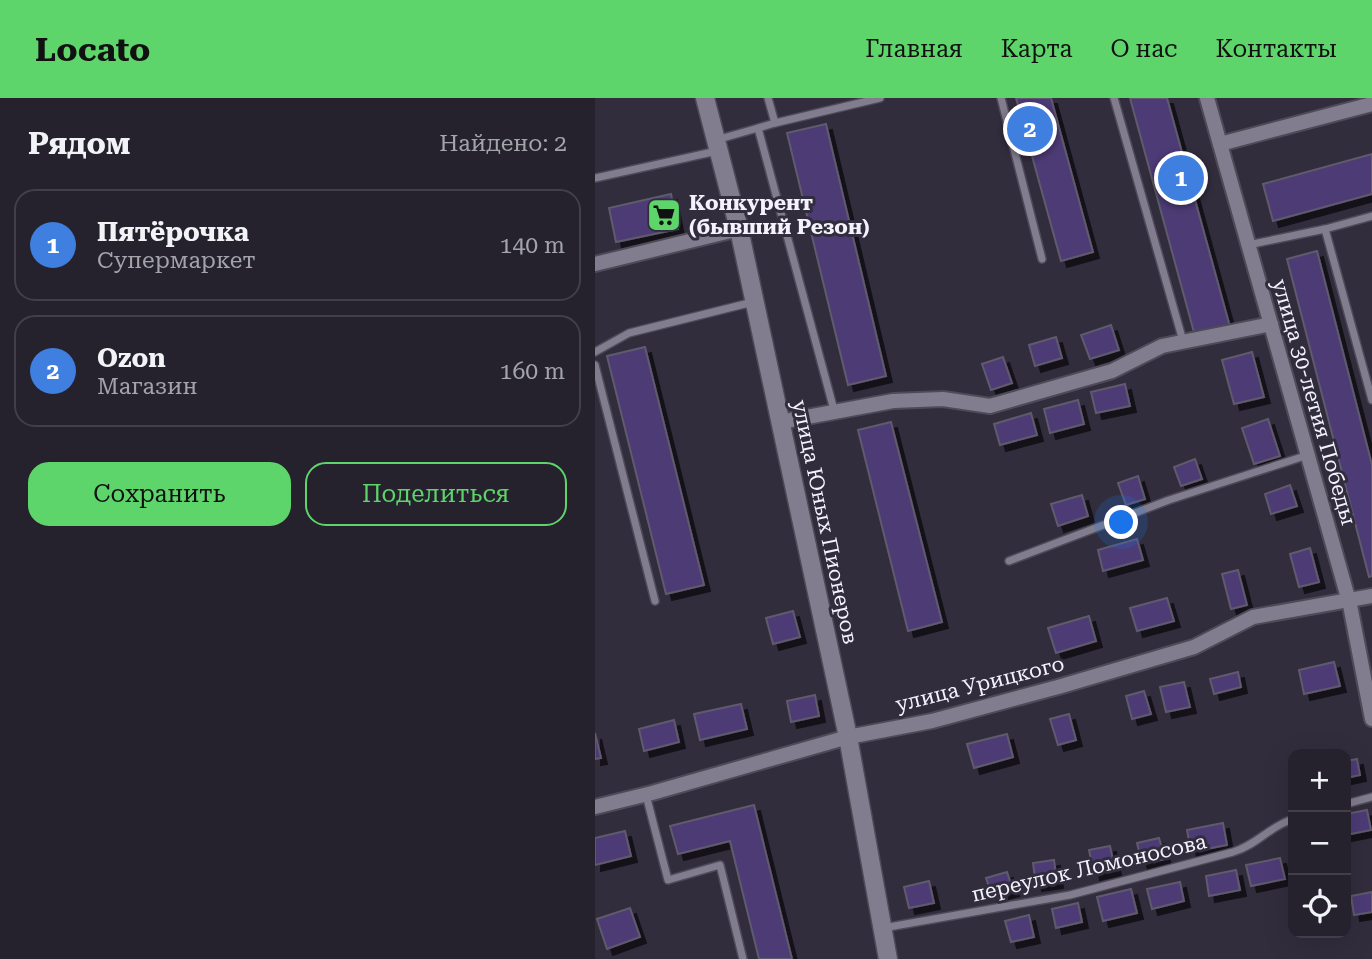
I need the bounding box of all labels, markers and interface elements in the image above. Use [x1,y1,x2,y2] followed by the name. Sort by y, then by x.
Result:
[35,30,150,69] text: Locato
[865,35,963,63] text: Главная
[1001,35,1072,63] text: Карта
[1110,35,1177,63] text: О нас
[1215,35,1337,63] text: Контакты
[1007,103,1053,155] pin: 2
[28,126,130,161] text: Рядом
[439,130,567,157] text: Найдено: 2
[1158,152,1204,204] pin: 1
[689,191,870,239] place label: Конкурент (бывший Резон)
[645,196,683,234] supermarket icon: Конкурент (бывший Резон)
[97,217,249,247] text: Пятёрочка
[47,232,59,259] text: 1
[500,232,565,259] text: 140 m
[97,247,255,274] text: Супермаркет
[1267,276,1361,528] street label: улица 30-летия Победы
[97,343,166,373] text: Ozon
[47,358,59,385] text: 2
[500,358,565,385] text: 160 m
[97,373,197,400] text: Магазин
[787,398,863,646] street label: улица Юных Пионеров
[28,462,291,526] button: Сохранить
[305,462,567,526] button: Поделиться
[1104,505,1138,539] your location
[893,651,1067,717] street label: улица Урицкого
[1288,749,1351,938] map controls
[1288,749,1351,812] button: +
[1288,812,1351,875] button: −
[969,829,1209,907] street label: переулок Ломоносова
[1288,875,1351,938] button: locate

